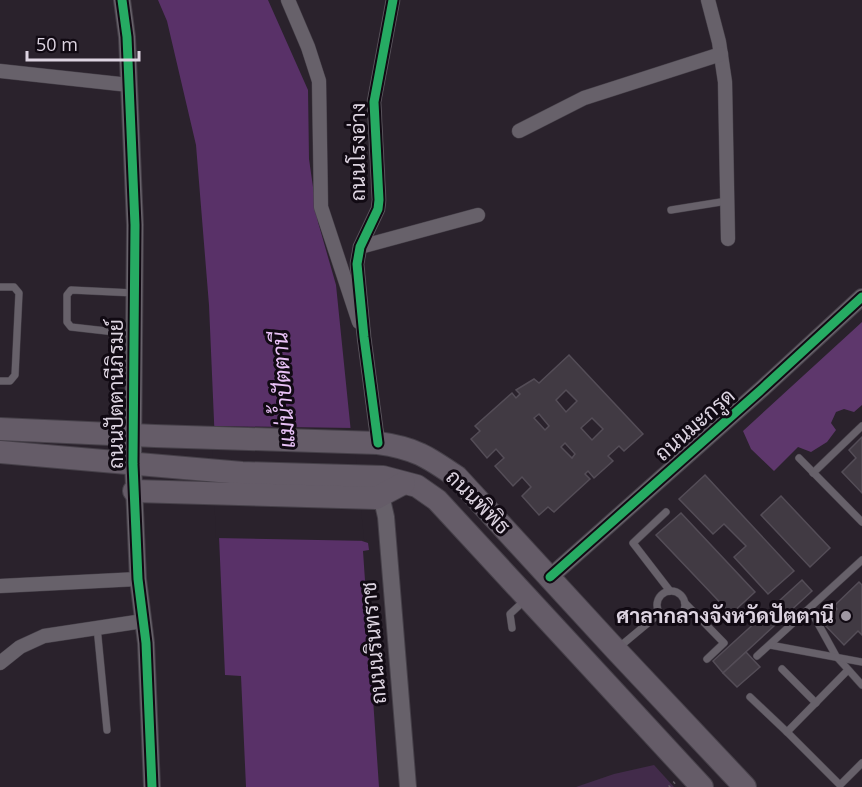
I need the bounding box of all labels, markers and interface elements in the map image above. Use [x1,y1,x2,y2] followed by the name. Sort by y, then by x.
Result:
[27,24,140,62] scale bar
[36,32,78,56] text: 50 m
[343,103,371,201] street label: ถนนโรงอ่าง
[101,319,129,469] street label: ถนนปัตตานีภิรมย์
[260,329,301,450] water label: แม่น้ำปัตตานี
[648,382,742,468] street label: ถนนมะกรูด
[440,463,517,540] street label: ถนนพิพิธ
[354,581,392,705] street label: ถนนนรินทราช
[616,601,834,629] place label: ศาลากลางจังหวัดปัตตานี
[839,609,853,623] marker: ศาลากลางจังหวัดปัตตานี

